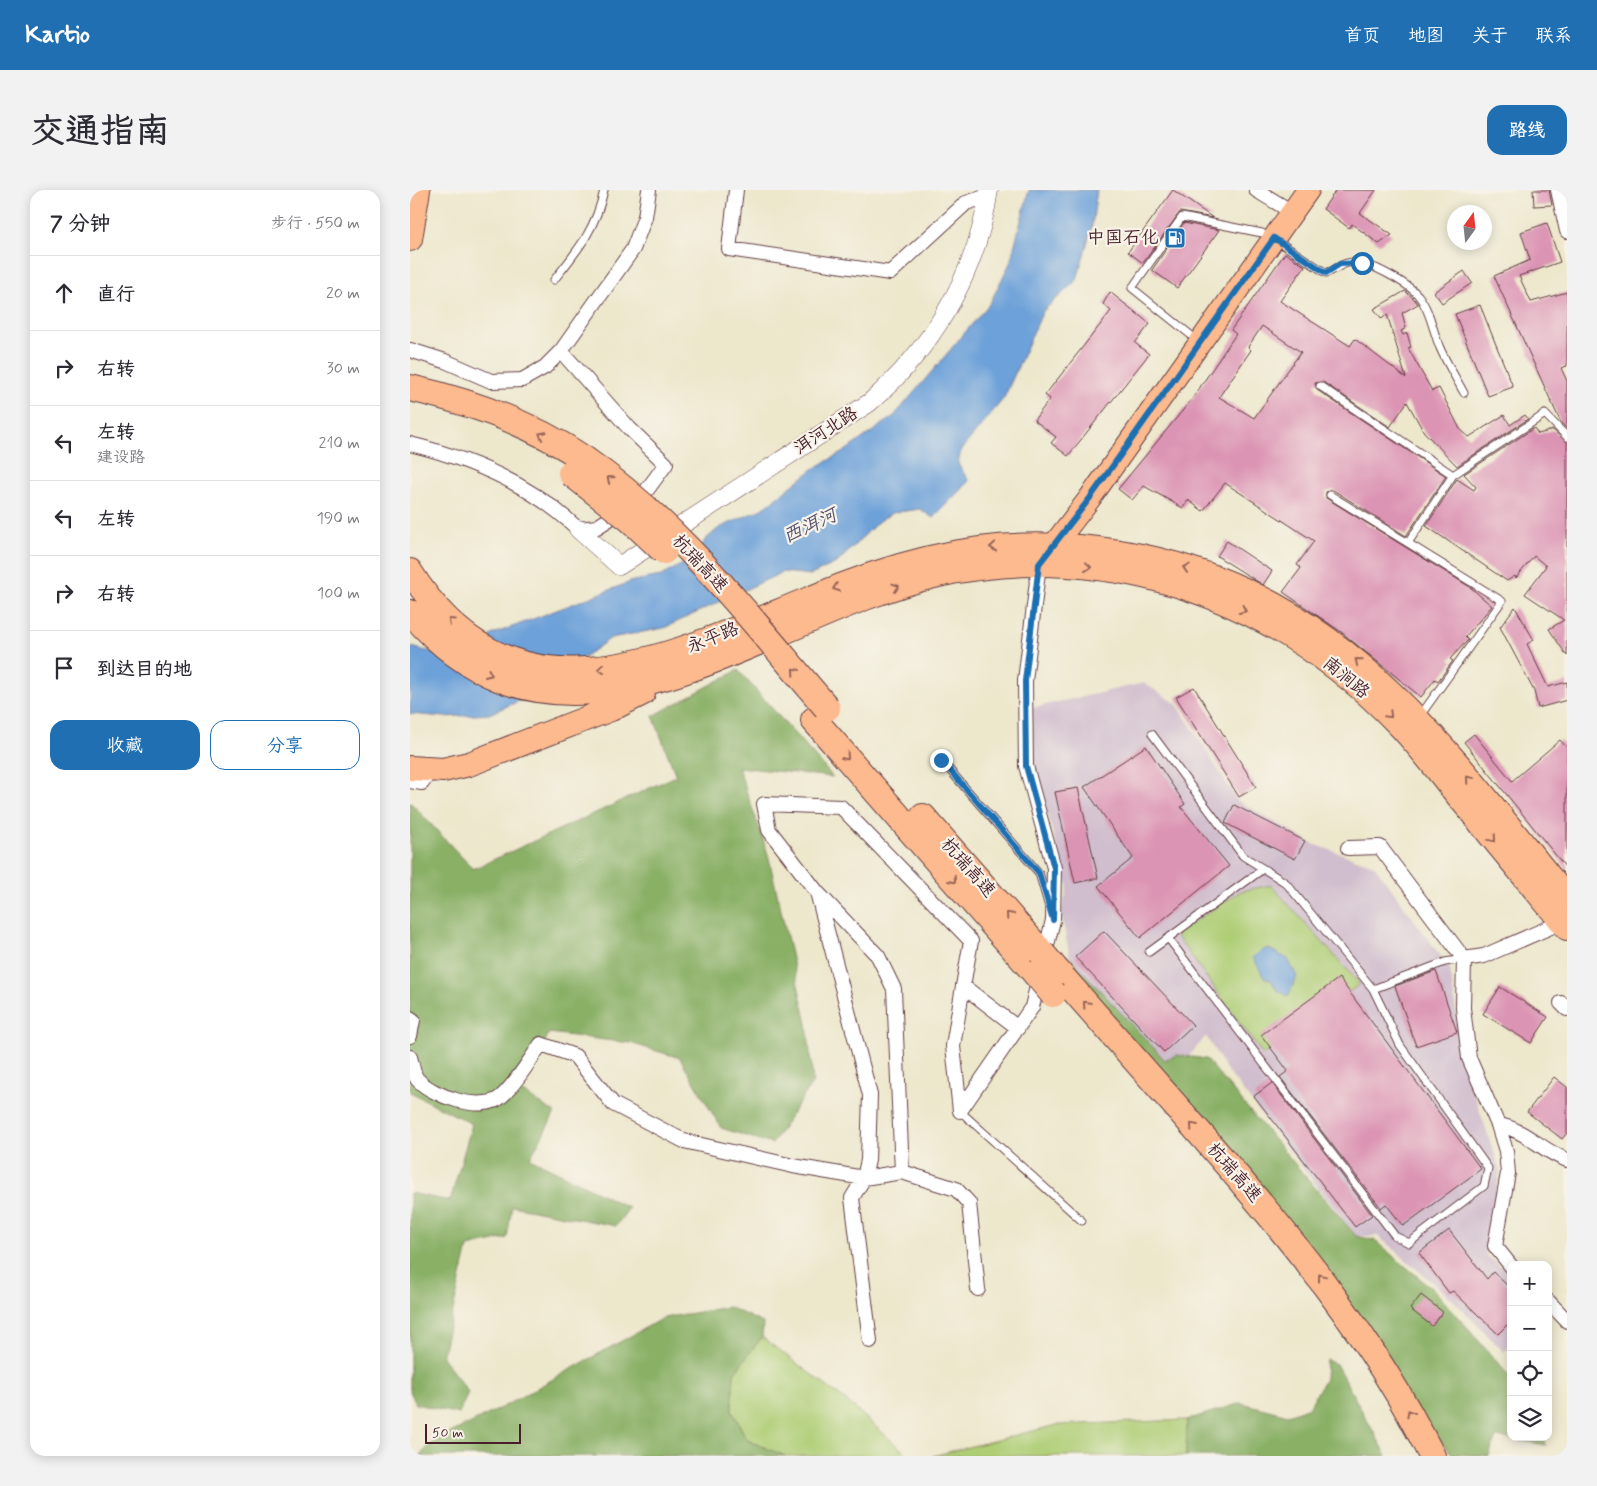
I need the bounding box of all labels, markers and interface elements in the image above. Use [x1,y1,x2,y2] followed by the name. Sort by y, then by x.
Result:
[25,20,90,51] text: Kartio
[1344,24,1380,48] text: 首页
[1408,24,1444,48] text: 地图
[1472,24,1508,48] text: 关于
[1536,24,1572,48] text: 联系
[1487,105,1567,155] button: 路线
[30,109,170,155] text: 交通指南
[1447,205,1492,250] north arrow
[50,210,110,238] text: 7 分钟
[271,213,360,234] text: 步行 · 550 m
[1087,226,1159,250] place label: 中国石化
[1163,226,1187,250] fuel station icon: 中国石化
[1351,252,1374,275] route start
[50,279,78,307] icon: ahead
[97,282,135,307] text: 直行
[326,283,360,304] text: 20 m
[50,354,78,382] icon: right
[97,357,135,382] text: 右转
[327,358,360,379] text: 30 m
[789,401,863,461] street label: 洱河北路
[97,420,135,445] text: 左转
[50,429,78,457] icon: left
[538,431,547,441] one-way arrow
[319,433,360,454] text: 210 m
[97,447,145,468] text: 建设路
[607,476,616,484] one-way arrow
[779,501,844,549] water label: 西洱河
[50,504,78,532] icon: left
[97,507,135,532] text: 左转
[317,508,360,529] text: 190 m
[667,529,733,599] street label: 杭瑞高速
[988,542,996,553] one-way arrow
[1084,561,1092,572] one-way arrow
[1182,563,1191,573] one-way arrow
[50,579,78,607] icon: right
[97,582,135,607] text: 右转
[832,582,841,592] one-way arrow
[317,583,360,604] text: 100 m
[891,583,899,593] one-way arrow
[1238,604,1247,615] one-way arrow
[683,617,743,659] street label: 永平路
[447,618,456,627] one-way arrow
[1318,651,1374,705] street label: 南涧路
[50,654,78,682] icon: arrive
[97,657,192,682] text: 到达目的地
[1355,658,1364,667] one-way arrow
[597,663,605,674] one-way arrow
[484,667,493,678] one-way arrow
[792,667,801,676] one-way arrow
[1383,709,1392,718] one-way arrow
[50,720,200,770] button: 收藏
[210,720,360,770] button: 分享
[930,749,953,772] route end
[841,751,849,760] one-way arrow
[1466,776,1475,785] one-way arrow
[935,833,1001,903] street label: 杭瑞高速
[1488,833,1496,842] one-way arrow
[947,874,956,883] one-way arrow
[1005,911,1014,920] one-way arrow
[1083,1000,1092,1009] one-way arrow
[1190,1123,1199,1132] one-way arrow
[1201,1138,1267,1208] street label: 杭瑞高速
[1507,1261,1552,1441] map controls
[1507,1261,1552,1306] button: +
[1318,1274,1326,1283] one-way arrow
[1507,1306,1552,1351] button: −
[1507,1351,1552,1396] button: locate
[1507,1396,1552,1441] button: layers
[1406,1409,1416,1418] one-way arrow
[425,1421,521,1444] scale bar
[432,1424,463,1442] text: 50 m

